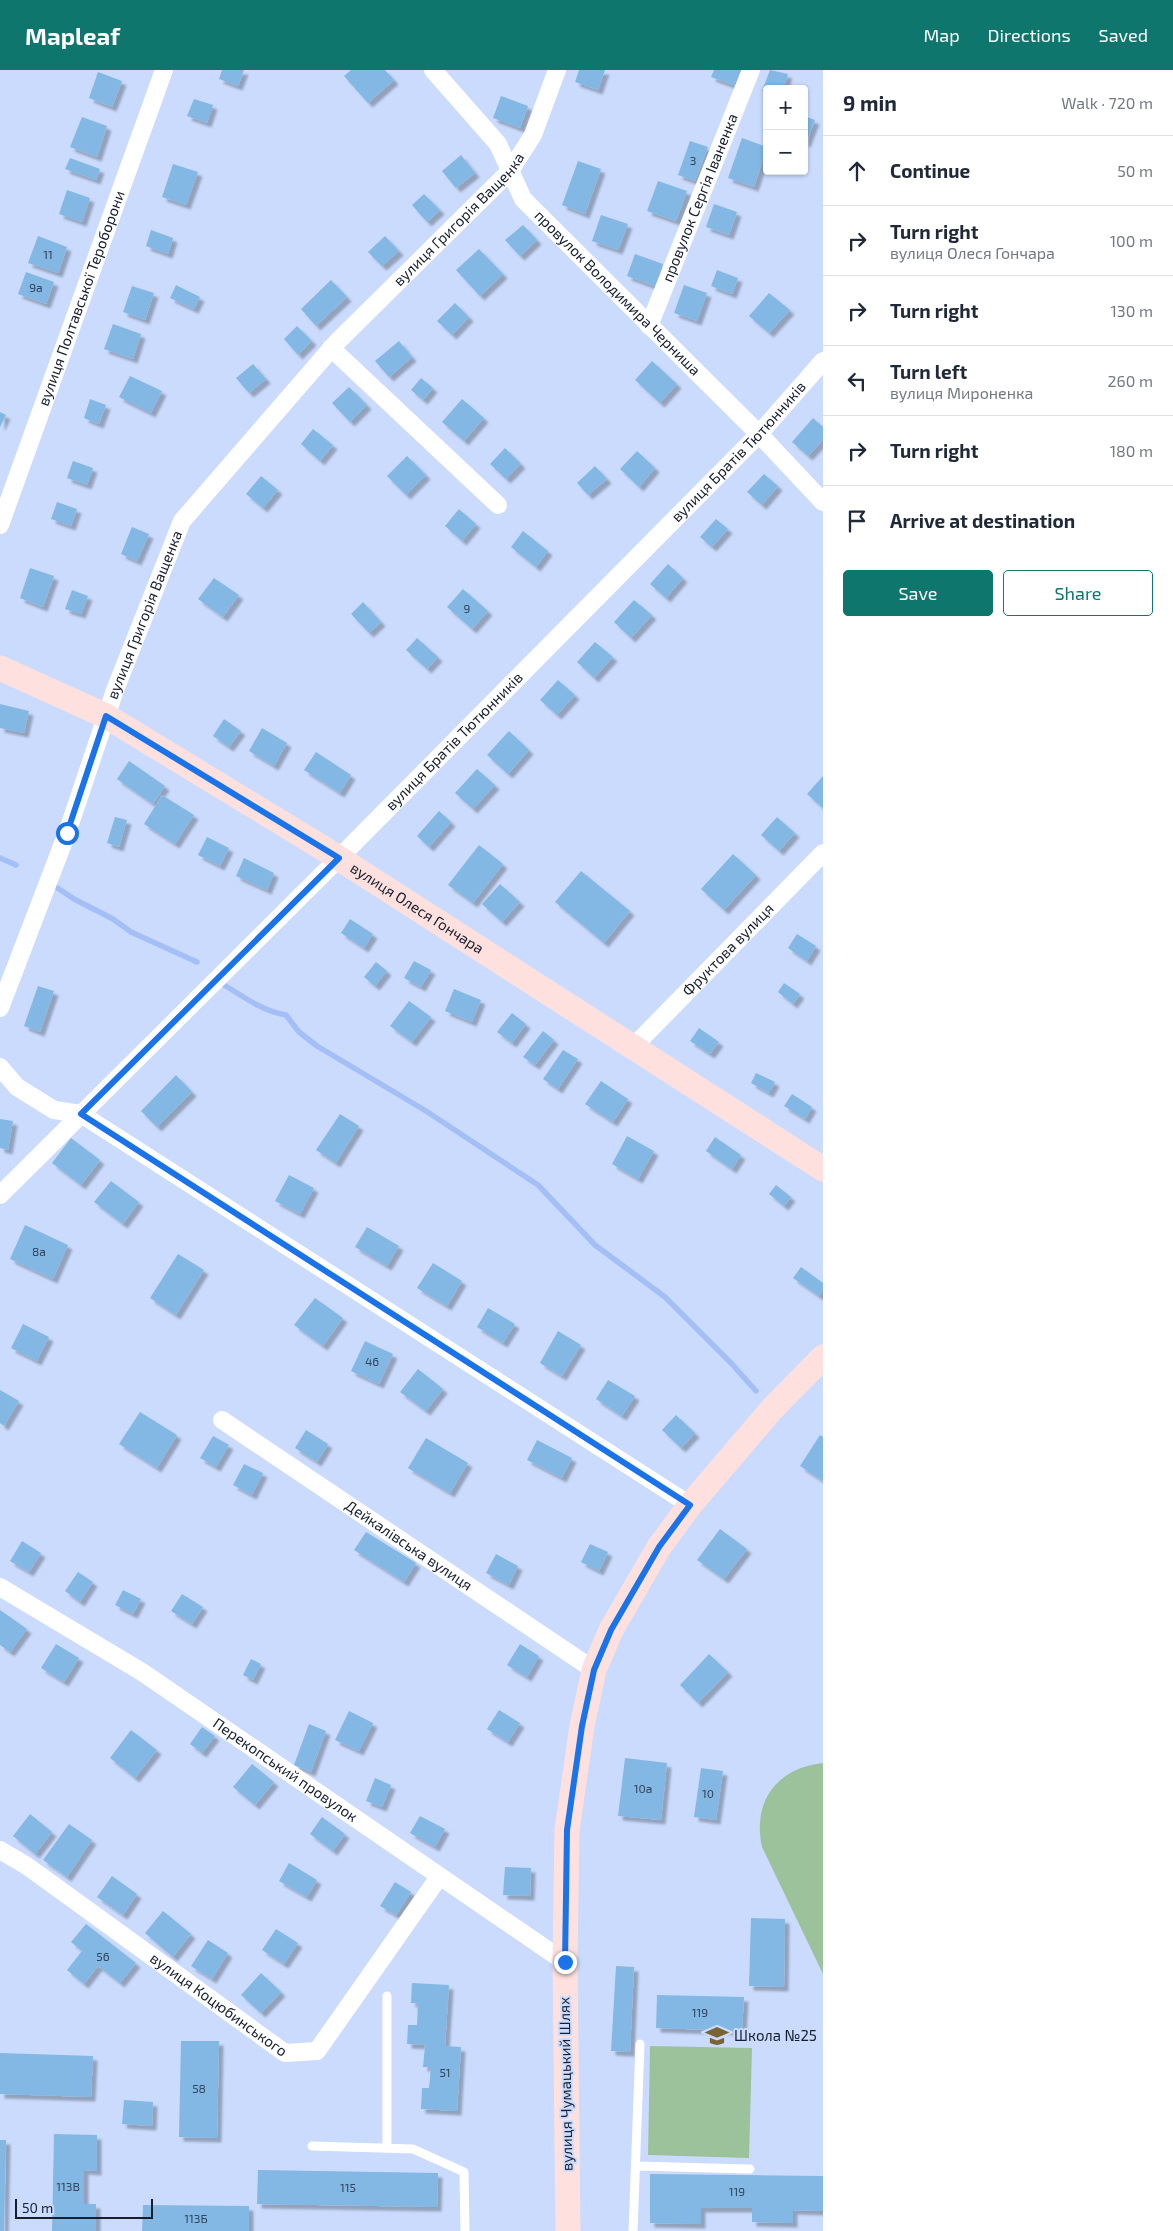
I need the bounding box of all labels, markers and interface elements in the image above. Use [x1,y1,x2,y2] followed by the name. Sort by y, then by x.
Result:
[25,21,120,50] text: Mapleaf
[923,24,960,46] text: Map
[988,24,1071,46] text: Directions
[1099,24,1148,46] text: Saved
[763,85,808,175] map controls
[763,85,808,130] button: +
[843,90,897,115] text: 9 min
[1061,93,1153,112] text: Walk · 720 m
[657,110,741,284] street label: провулок Сергія Іваненка
[763,130,808,175] button: −
[389,149,527,289] street label: вулиця Григорія Ващенка
[690,153,696,167] house number: 3
[843,157,871,185] icon: ahead
[890,159,970,182] text: Continue
[1117,161,1153,180] text: 50 m
[34,188,128,408] street label: вулиця Полтавської Тероборони
[531,206,705,379] street label: провулок Володимира Черниша
[890,220,978,243] text: Turn right
[843,227,871,255] icon: right
[1110,231,1153,250] text: 100 m
[890,243,1055,262] text: вулиця Олеся Гончара
[43,247,53,261] house number: 11
[29,280,43,294] house number: 9а
[843,297,871,325] icon: right
[890,299,978,322] text: Turn right
[1111,301,1153,320] text: 130 m
[890,360,967,383] text: Turn left
[843,367,871,395] icon: left
[1108,371,1153,390] text: 260 m
[667,377,809,525] street label: вулиця Братів Тютюнників
[890,383,1033,402] text: вулиця Мироненка
[843,437,871,465] icon: right
[890,439,978,462] text: Turn right
[1110,441,1153,460] text: 180 m
[843,507,871,535] icon: arrive
[890,509,1075,532] text: Arrive at destination
[103,528,185,701] street label: вулиця Григорія Ващенка
[843,570,993,616] button: Save
[1003,570,1153,616] button: Share
[464,601,471,615] house number: 9
[381,668,526,814] street label: вулиця Братів Тютюнників
[56,822,79,845] route start
[347,858,487,957] street label: вулиця Олеся Гончара
[678,899,777,999] street label: Фруктова вулиця
[32,1244,46,1258] house number: 8а
[365,1354,379,1368] house number: 46
[342,1496,476,1594] street label: Дейкалівська вулиця
[210,1713,361,1825] street label: Перекопський провулок
[634,1781,652,1795] house number: 10а
[702,1786,714,1800] house number: 10
[147,1948,291,2060] street label: вулиця Коцюбинського
[96,1949,110,1963] house number: 56
[554,1951,577,1974] route end
[554,1997,577,2171] street label: вулиця Чумацький Шлях
[692,2005,708,2019] house number: 119
[704,2023,730,2049] school or university icon: Школа №25
[734,2026,817,2044] place label: Школа №25
[439,2065,451,2079] house number: 51
[192,2081,206,2095] house number: 58
[56,2179,80,2193] house number: 113В
[340,2180,356,2194] house number: 115
[729,2184,745,2198] house number: 119
[15,2196,152,2219] scale bar
[22,2199,53,2216] text: 50 m
[184,2211,208,2225] house number: 113Б

